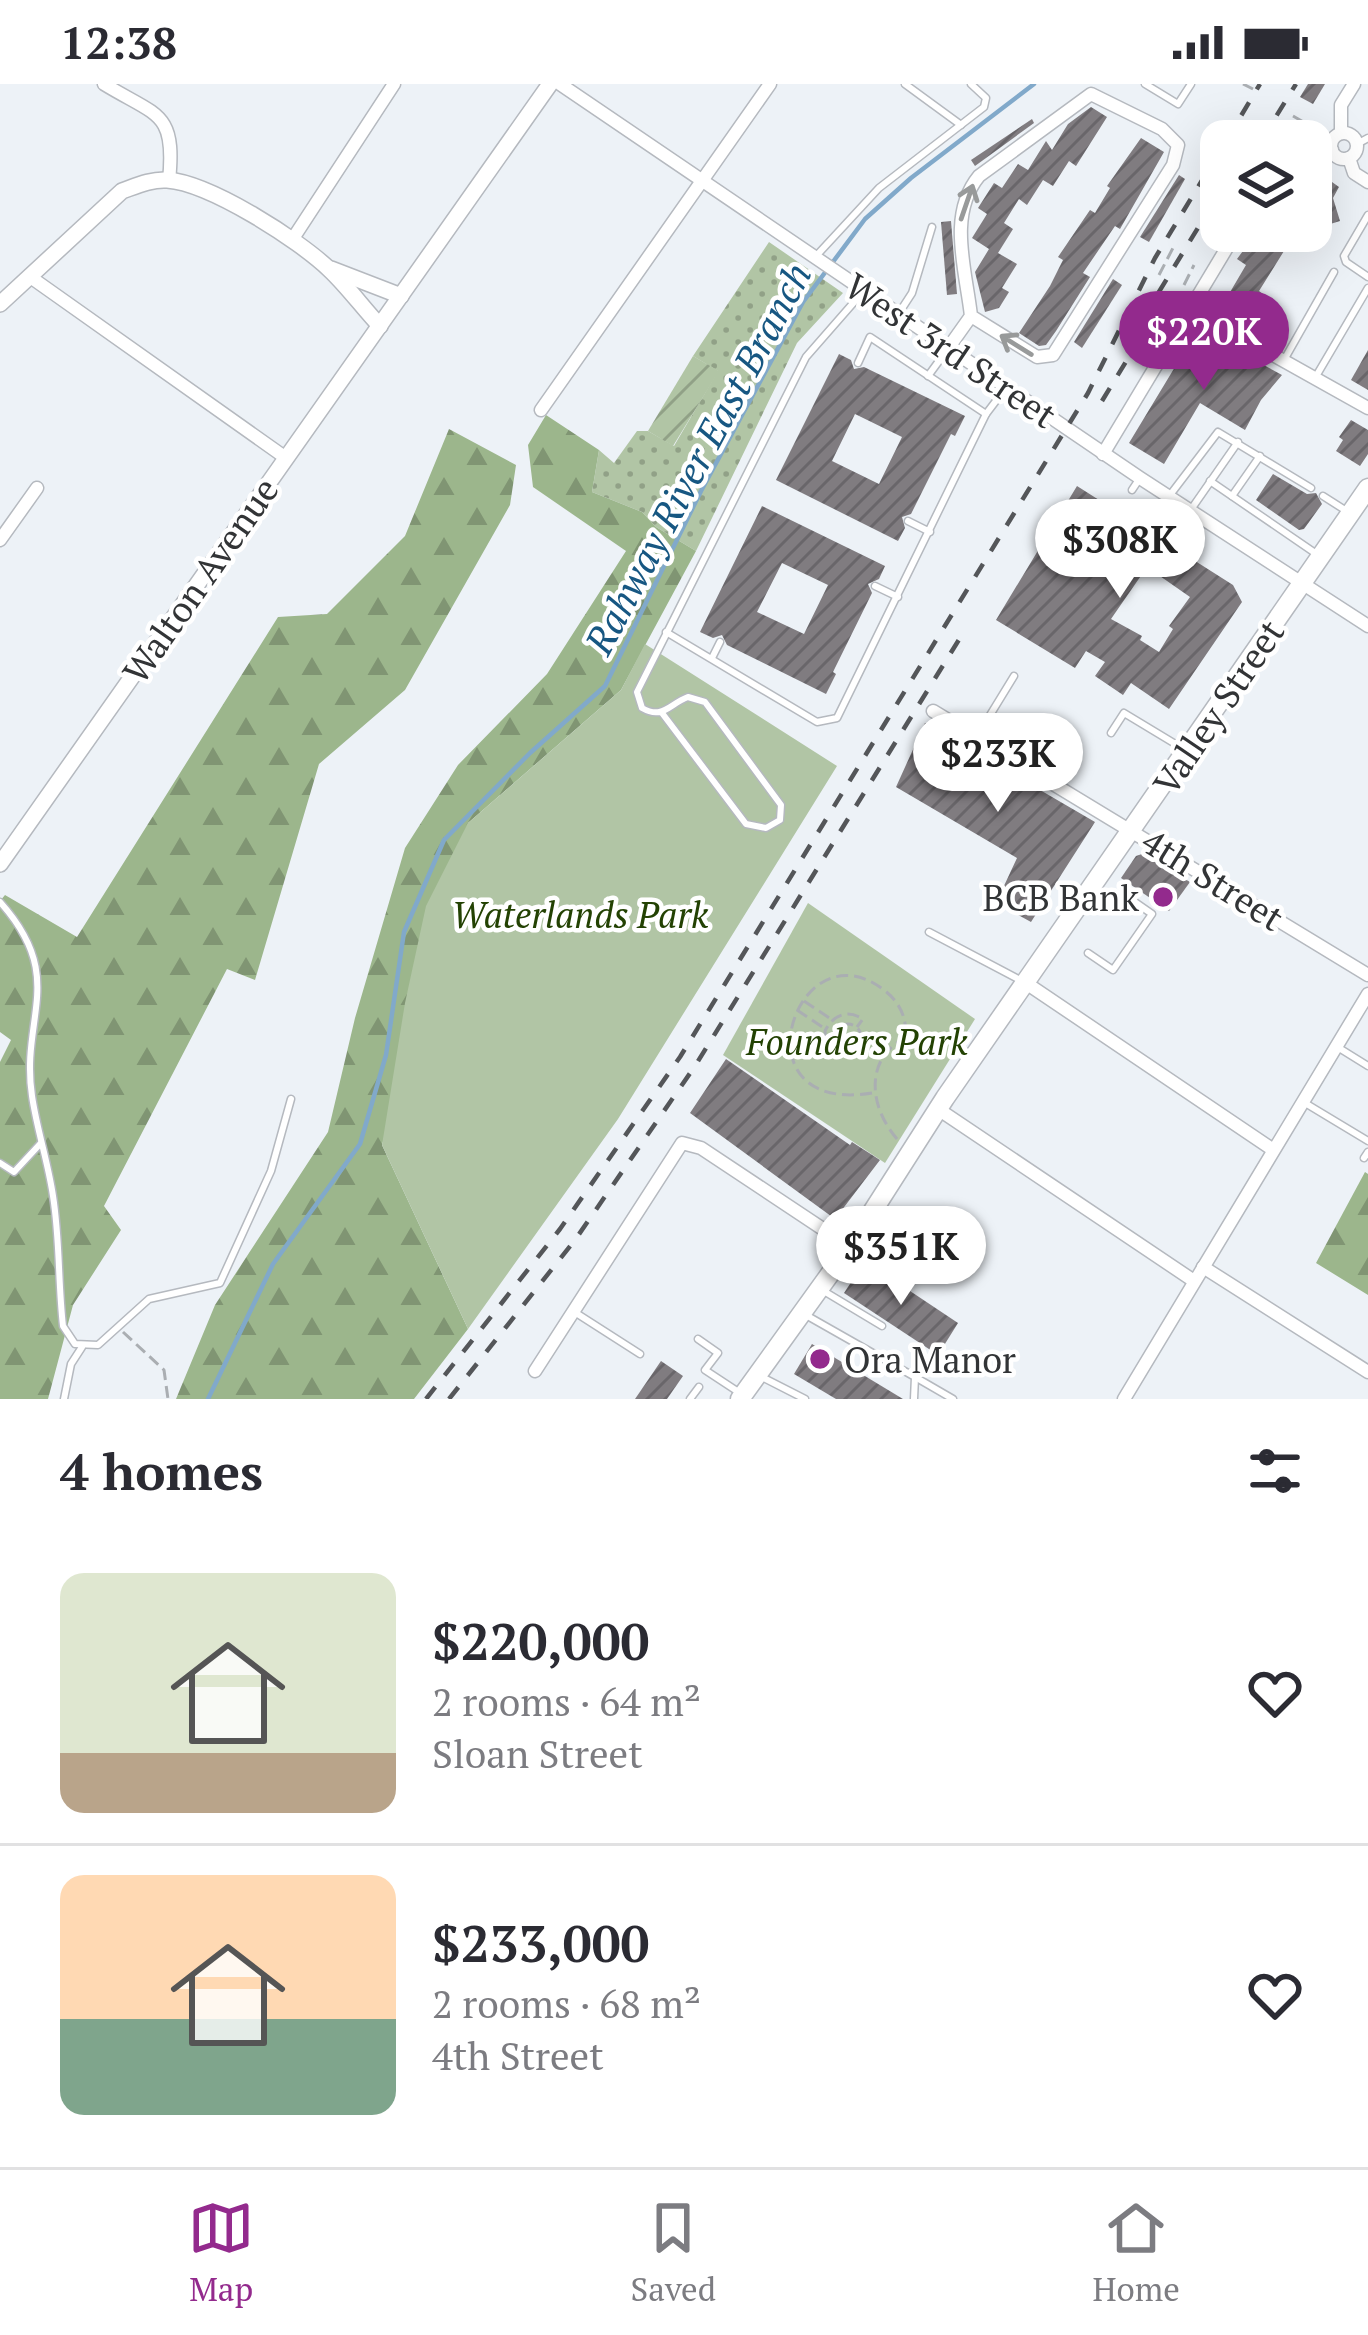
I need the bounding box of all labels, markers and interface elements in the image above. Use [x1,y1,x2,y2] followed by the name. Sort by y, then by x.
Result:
[60,12,177,72] text: 12:38
[1200,120,1332,252] map controls
[1200,120,1332,252] button: layers
[957,183,979,221] one-way arrow
[571,253,822,664] water label: Rahway River East Branch
[836,262,1066,438] street label: West 3rd Street
[1120,291,1288,393] pin: $220K
[1146,304,1262,356] text: $220K
[1000,333,1034,357] one-way arrow
[112,468,288,692] street label: Walton Avenue
[1036,499,1204,601] pin: $308K
[1062,512,1178,564] text: $308K
[1142,610,1294,804] street label: Valley Street
[914,713,1082,815] pin: $233K
[940,726,1056,778] text: $233K
[1133,817,1293,941] street label: 4th Street
[983,874,1139,921] place label: BCB Bank
[1150,884,1176,910] marker: BCB Bank
[452,891,709,938] park label: Waterlands Park
[745,1018,968,1065] park label: Founders Park
[817,1206,985,1308] pin: $351K
[843,1219,959,1271] text: $351K
[844,1336,1016,1383] place label: Ora Manor
[807,1346,833,1372] marker: Ora Manor
[60,1437,263,1505] text: 4 homes
[1242,1438,1308,1504] icon: filters
[432,1607,649,1675] text: $220,000
[156,1621,300,1765] icon: home
[1242,1660,1308,1726] icon: heart
[432,1675,701,1727] text: 2 rooms · 64 m²
[432,1727,643,1779] text: Sloan Street
[432,1909,649,1977] text: $233,000
[156,1923,300,2067] icon: home
[1242,1962,1308,2028] icon: heart
[432,1977,701,2029] text: 2 rooms · 68 m²
[432,2029,604,2081] text: 4th Street
[188,2195,254,2310] tab: Map
[631,2195,716,2310] tab: Saved
[1092,2195,1180,2310] tab: Home

